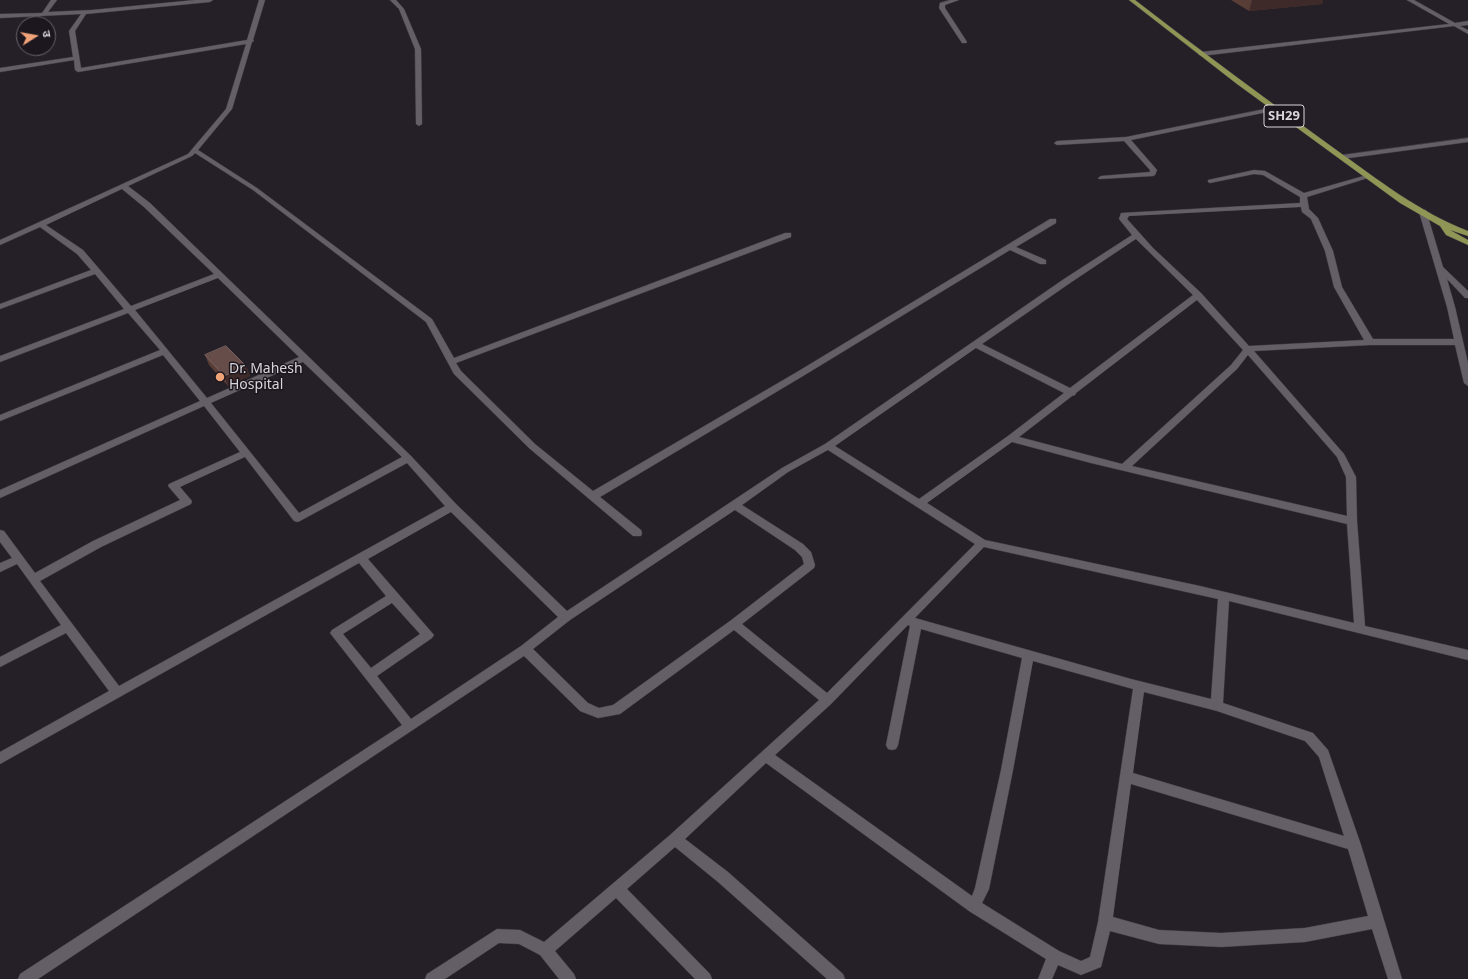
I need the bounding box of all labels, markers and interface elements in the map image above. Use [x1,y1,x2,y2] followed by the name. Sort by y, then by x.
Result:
[16,16,56,56] north arrow
[39,29,55,38] text: उ
[1264,105,1304,127] road number: SH29
[229,361,303,394] place label: Dr. Mahesh Hospital
[214,371,226,383] marker: Dr. Mahesh Hospital

